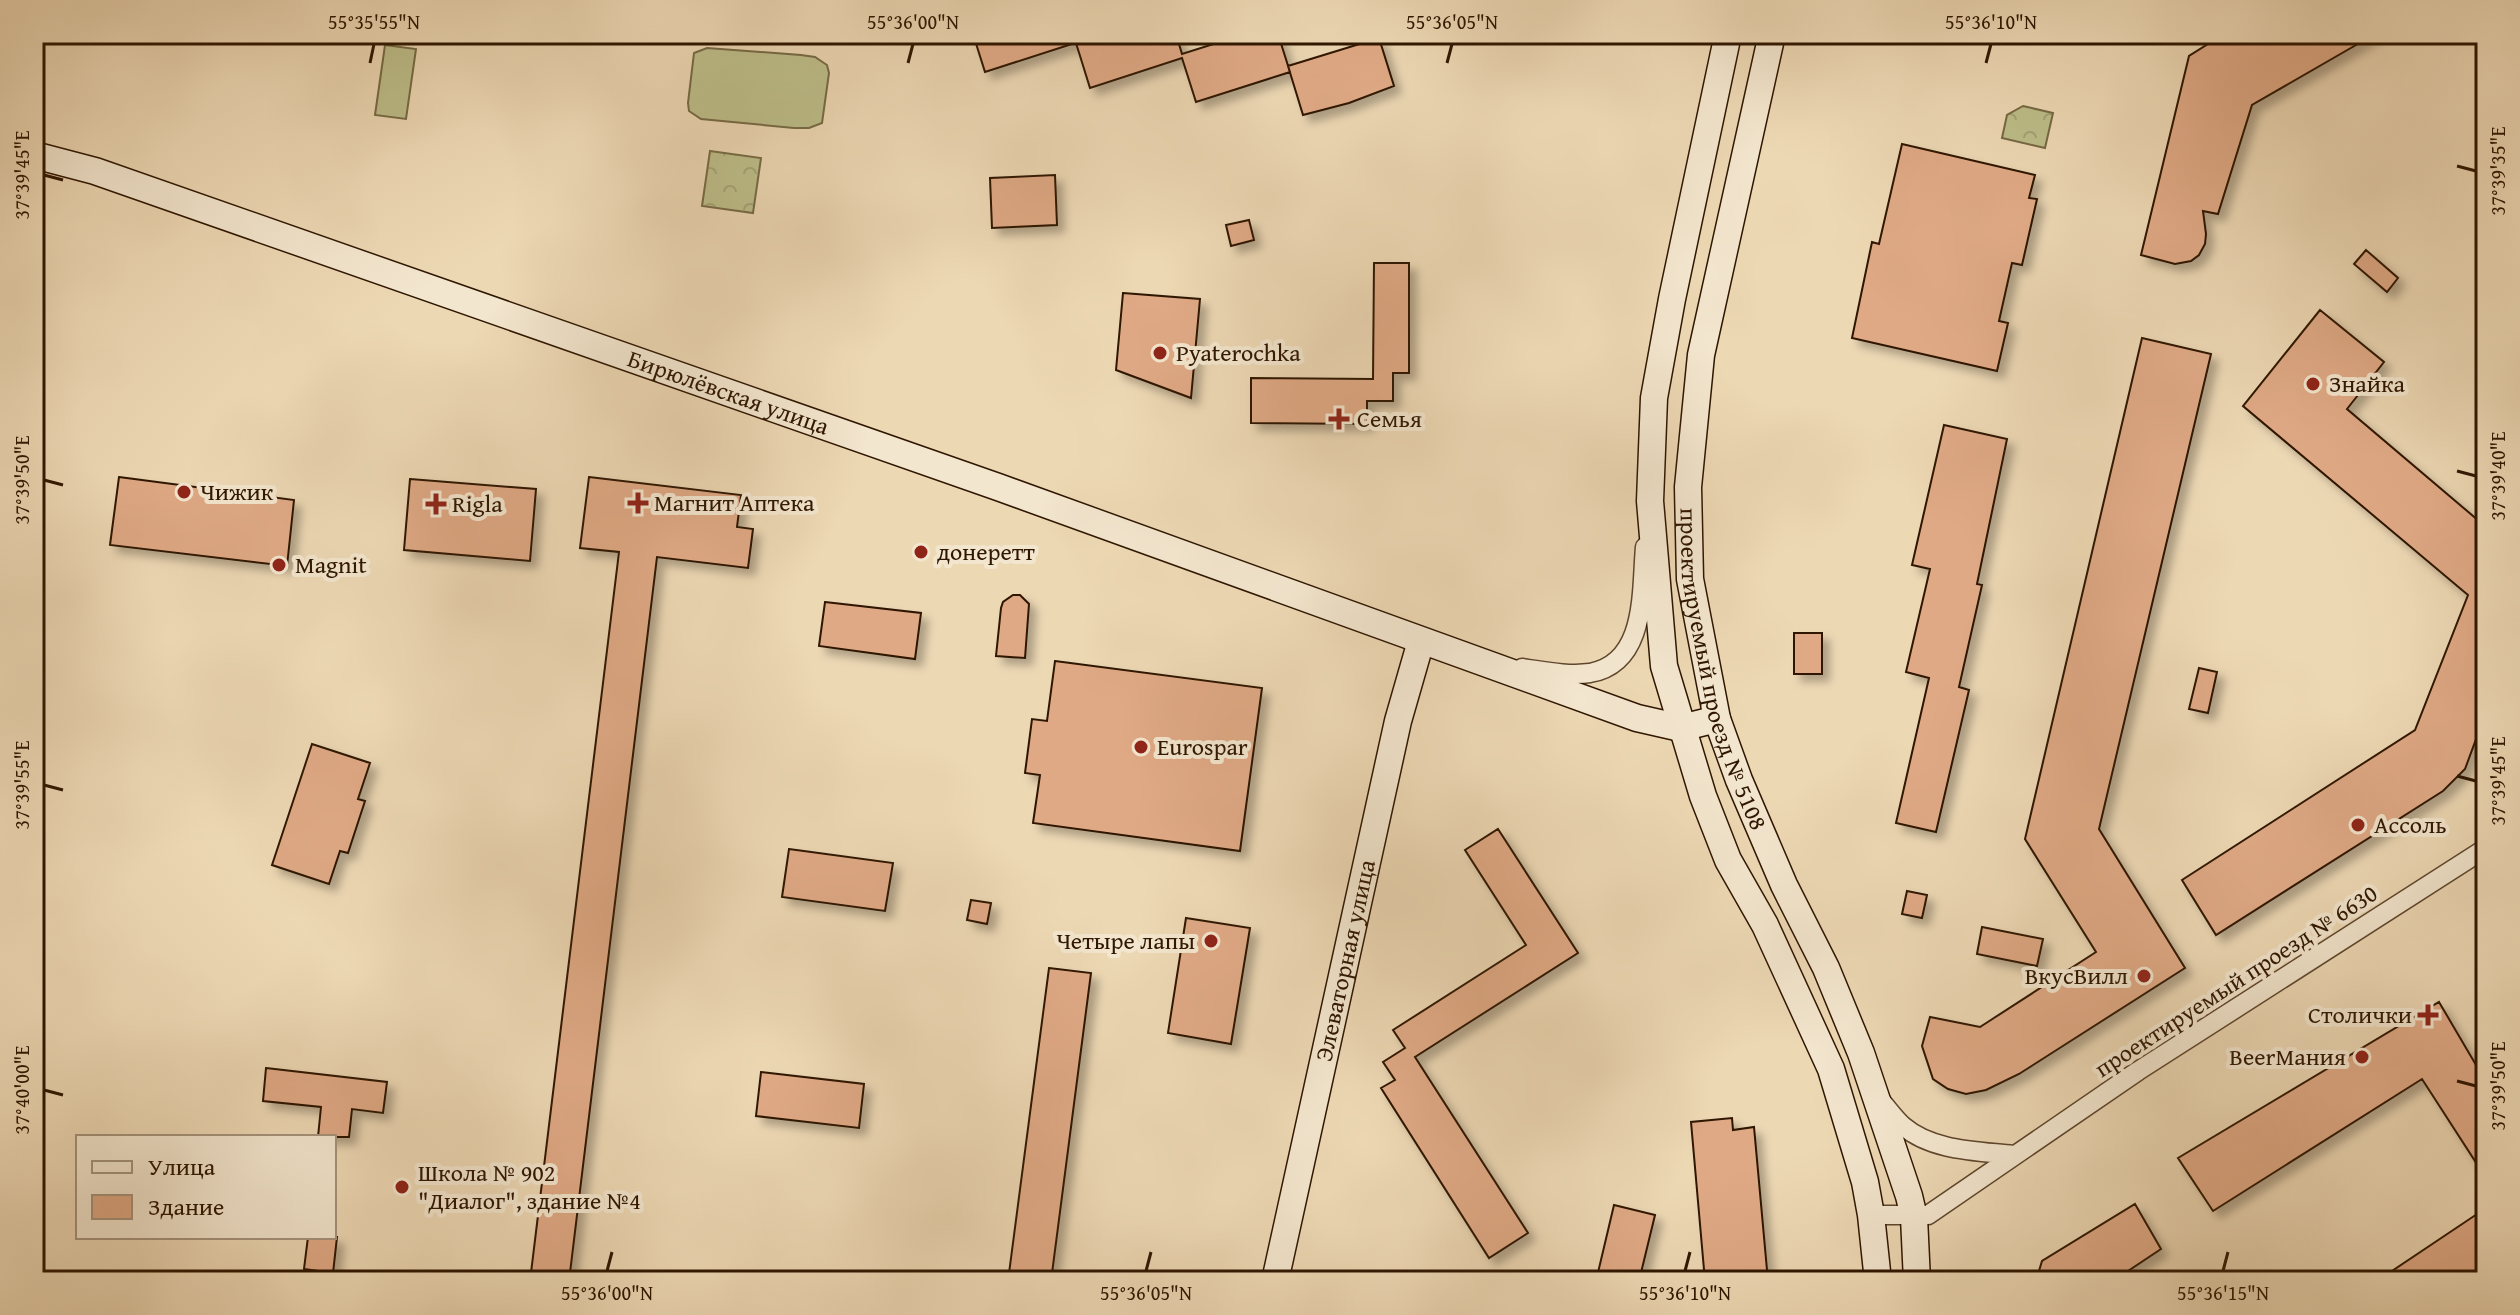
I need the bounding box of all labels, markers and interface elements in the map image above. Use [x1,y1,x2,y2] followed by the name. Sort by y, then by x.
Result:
[328,7,420,36] text: 55°35'55"N
[867,7,959,36] text: 55°36'00"N
[1406,7,1498,36] text: 55°36'05"N
[1945,7,2037,36] text: 55°36'10"N
[2483,127,2512,215] text: 37°39'35"E
[7,131,36,219] text: 37°39'45"E
[1176,335,1301,370] place label: Pyaterochka
[623,341,834,444] street label: Бирюлёвская улица
[1151,344,1169,362] marker: Pyaterochka
[2329,366,2406,401] place label: Знайка
[2304,375,2322,393] marker: Знайка
[1357,401,1422,436] place label: Семья
[1328,408,1350,430] marker: Семья
[2483,432,2512,520] text: 37°39'40"E
[7,436,36,524] text: 37°39'50"E
[200,474,274,509] place label: Чижик
[175,483,193,501] marker: Чижик
[654,485,815,520] place label: Магнит Аптека
[452,486,503,521] place label: Rigla
[629,494,647,512] marker: Магнит Аптека
[427,495,445,513] marker: Rigla
[1671,507,1776,835] street label: проектируемый проезд № 5108
[937,534,1035,569] place label: донеретт
[912,543,930,561] marker: донеретт
[295,547,367,582] place label: Magnit
[270,556,288,574] marker: Magnit
[1157,729,1248,764] place label: Eurospar
[2483,737,2512,825] text: 37°39'45"E
[1132,738,1150,756] marker: Eurospar
[7,741,36,829] text: 37°39'55"E
[2374,807,2447,842] place label: Ассоль
[2349,816,2367,834] marker: Ассоль
[1306,856,1384,1065] street label: Элеваторная улица
[2087,876,2384,1085] street label: проектируемый проезд № 6630
[1056,923,1195,958] place label: Четыре лапы
[1202,932,1220,950] marker: Четыре лапы
[2025,958,2128,993] place label: ВкусВилл
[2135,967,2153,985] marker: ВкусВилл
[2308,997,2412,1032] place label: Столички
[2419,1006,2437,1024] marker: Столички
[2229,1039,2346,1074] place label: BeerМания
[2483,1042,2512,1130] text: 37°39'50"E
[7,1046,36,1134] text: 37°40'00"E
[2353,1048,2371,1066] marker: BeerМания
[76,1135,336,1239] legend
[148,1149,216,1184] text: Улица
[418,1155,641,1218] place label: Школа № 902 "Диалог", здание №4
[393,1178,411,1196] marker: Школа № 902 "Диалог", здание №4
[148,1189,224,1224] text: Здание
[561,1278,653,1307] text: 55°36'00"N
[1100,1278,1192,1307] text: 55°36'05"N
[1639,1278,1731,1307] text: 55°36'10"N
[2177,1278,2269,1307] text: 55°36'15"N

